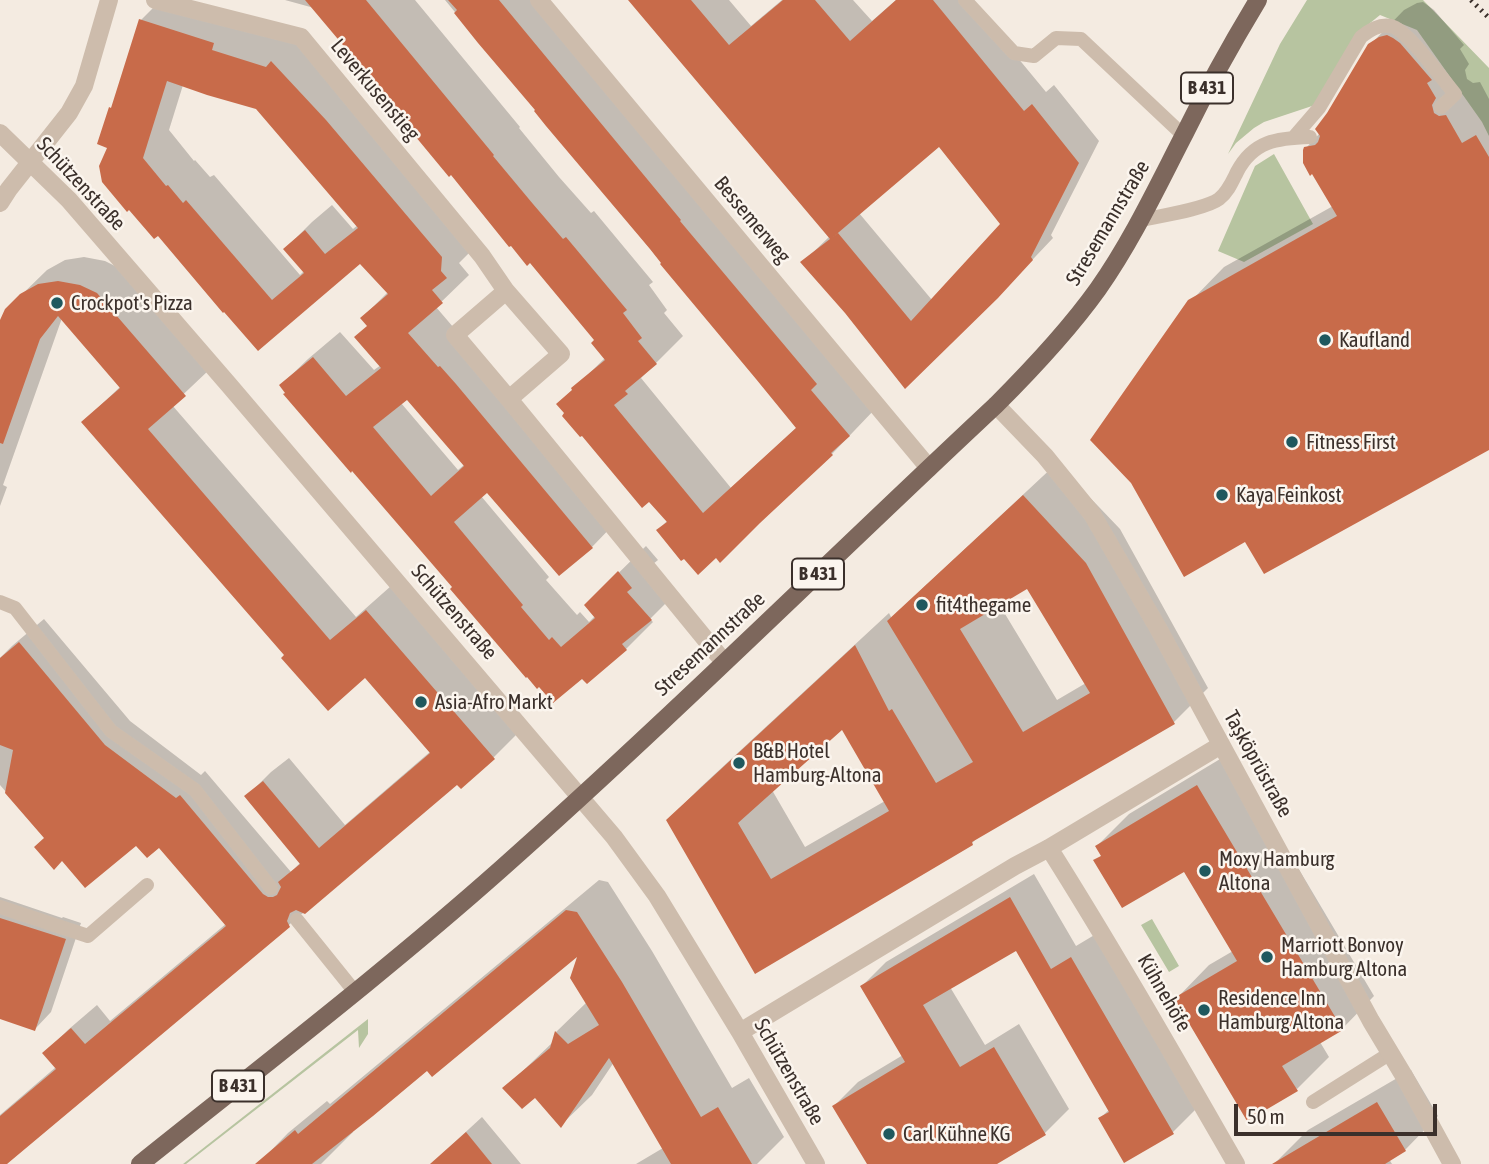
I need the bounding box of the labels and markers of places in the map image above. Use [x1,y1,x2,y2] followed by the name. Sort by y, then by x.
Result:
[71,290,193,316] place label: Crockpot's Pizza
[49,295,65,311] marker: Crockpot's Pizza
[1339,327,1410,353] place label: Kaufland
[1317,332,1333,348] marker: Kaufland
[1306,429,1396,455] place label: Fitness First
[1284,434,1300,450] marker: Fitness First
[1236,482,1341,508] place label: Kaya Feinkost
[1214,487,1230,503] marker: Kaya Feinkost
[936,592,1031,618] place label: fit4thegame
[914,597,930,613] marker: fit4thegame
[435,689,553,715] place label: Asia-Afro Markt
[413,694,429,710] marker: Asia-Afro Markt
[753,738,882,788] place label: B&B Hotel Hamburg-Altona
[731,755,747,771] marker: B&B Hotel Hamburg-Altona
[1219,846,1335,896] place label: Moxy Hamburg Altona
[1197,863,1213,879] marker: Moxy Hamburg Altona
[1281,932,1407,982] place label: Marriott Bonvoy Hamburg Altona
[1259,949,1275,965] marker: Marriott Bonvoy Hamburg Altona
[1218,985,1344,1035] place label: Residence Inn Hamburg Altona
[1196,1002,1212,1018] marker: Residence Inn Hamburg Altona
[903,1121,1011,1147] place label: Carl Kühne KG
[881,1126,897,1142] marker: Carl Kühne KG

